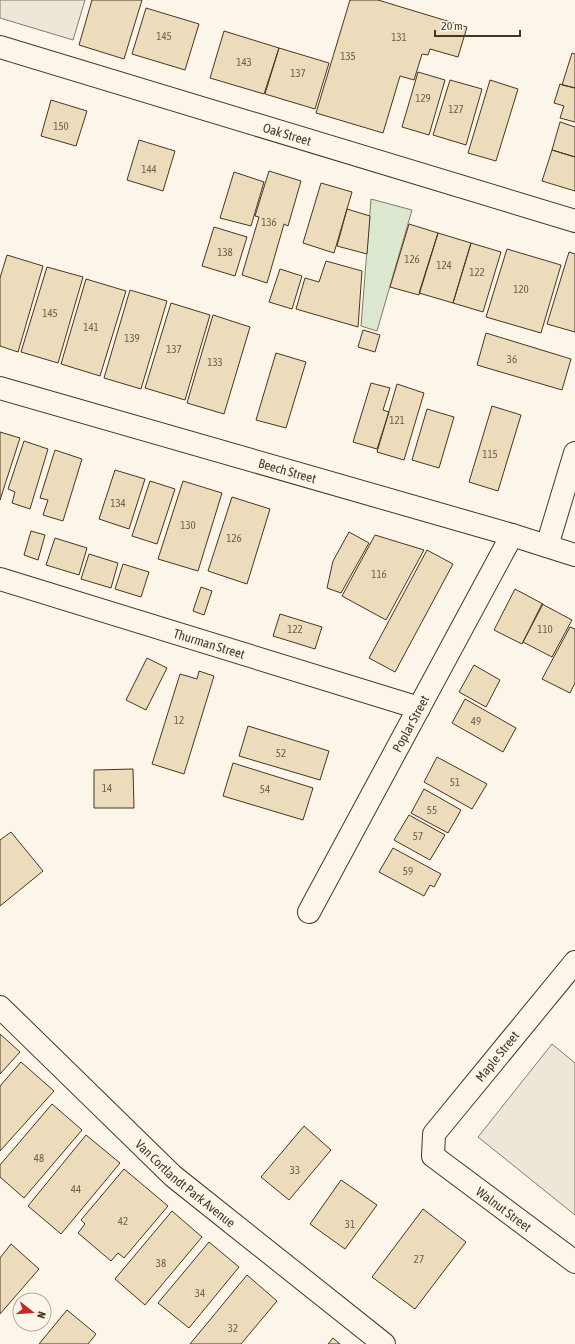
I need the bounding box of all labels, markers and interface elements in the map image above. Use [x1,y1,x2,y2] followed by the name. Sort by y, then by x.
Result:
[435,12,520,38] scale bar
[441,19,463,33] text: 20 m
[156,30,172,42] house number: 145
[391,31,407,43] house number: 131
[340,50,356,62] house number: 135
[236,56,252,68] house number: 143
[290,67,306,79] house number: 137
[415,92,431,104] house number: 129
[448,103,464,115] house number: 127
[53,120,69,132] house number: 150
[261,120,313,149] street label: Oak Street
[141,163,157,175] house number: 144
[261,216,277,228] house number: 136
[217,246,233,258] house number: 138
[404,253,420,265] house number: 126
[436,259,452,271] house number: 124
[469,266,485,278] house number: 122
[513,283,529,295] house number: 120
[42,307,58,319] house number: 145
[83,321,99,333] house number: 141
[124,332,140,344] house number: 139
[166,343,182,355] house number: 137
[507,353,517,365] house number: 36
[207,356,223,368] house number: 133
[389,414,405,426] house number: 121
[482,448,498,460] house number: 115
[257,456,318,486] street label: Beech Street
[110,497,126,509] house number: 134
[180,519,196,531] house number: 130
[226,532,242,544] house number: 126
[371,568,387,580] house number: 116
[287,623,303,635] house number: 122
[537,623,553,635] house number: 110
[172,626,247,662] street label: Thurman Street
[390,693,432,755] street label: Poplar Street
[174,714,184,726] house number: 12
[471,715,481,727] house number: 49
[276,747,286,759] house number: 52
[450,776,460,788] house number: 51
[102,782,112,794] house number: 14
[260,783,270,795] house number: 54
[427,804,437,816] house number: 55
[413,830,423,842] house number: 57
[403,865,413,877] house number: 59
[473,1028,522,1085] street label: Maple Street
[132,1137,238,1231] street label: Van Cortlandt Park Avenue
[34,1152,44,1164] house number: 48
[290,1164,300,1176] house number: 33
[71,1183,81,1195] house number: 44
[473,1184,535,1235] street label: Walnut Street
[118,1215,128,1227] house number: 42
[345,1218,355,1230] house number: 31
[414,1253,424,1265] house number: 27
[156,1257,166,1269] house number: 38
[195,1287,205,1299] house number: 34
[12,1292,52,1332] north arrow
[35,1310,48,1320] text: N
[228,1322,238,1334] house number: 32

